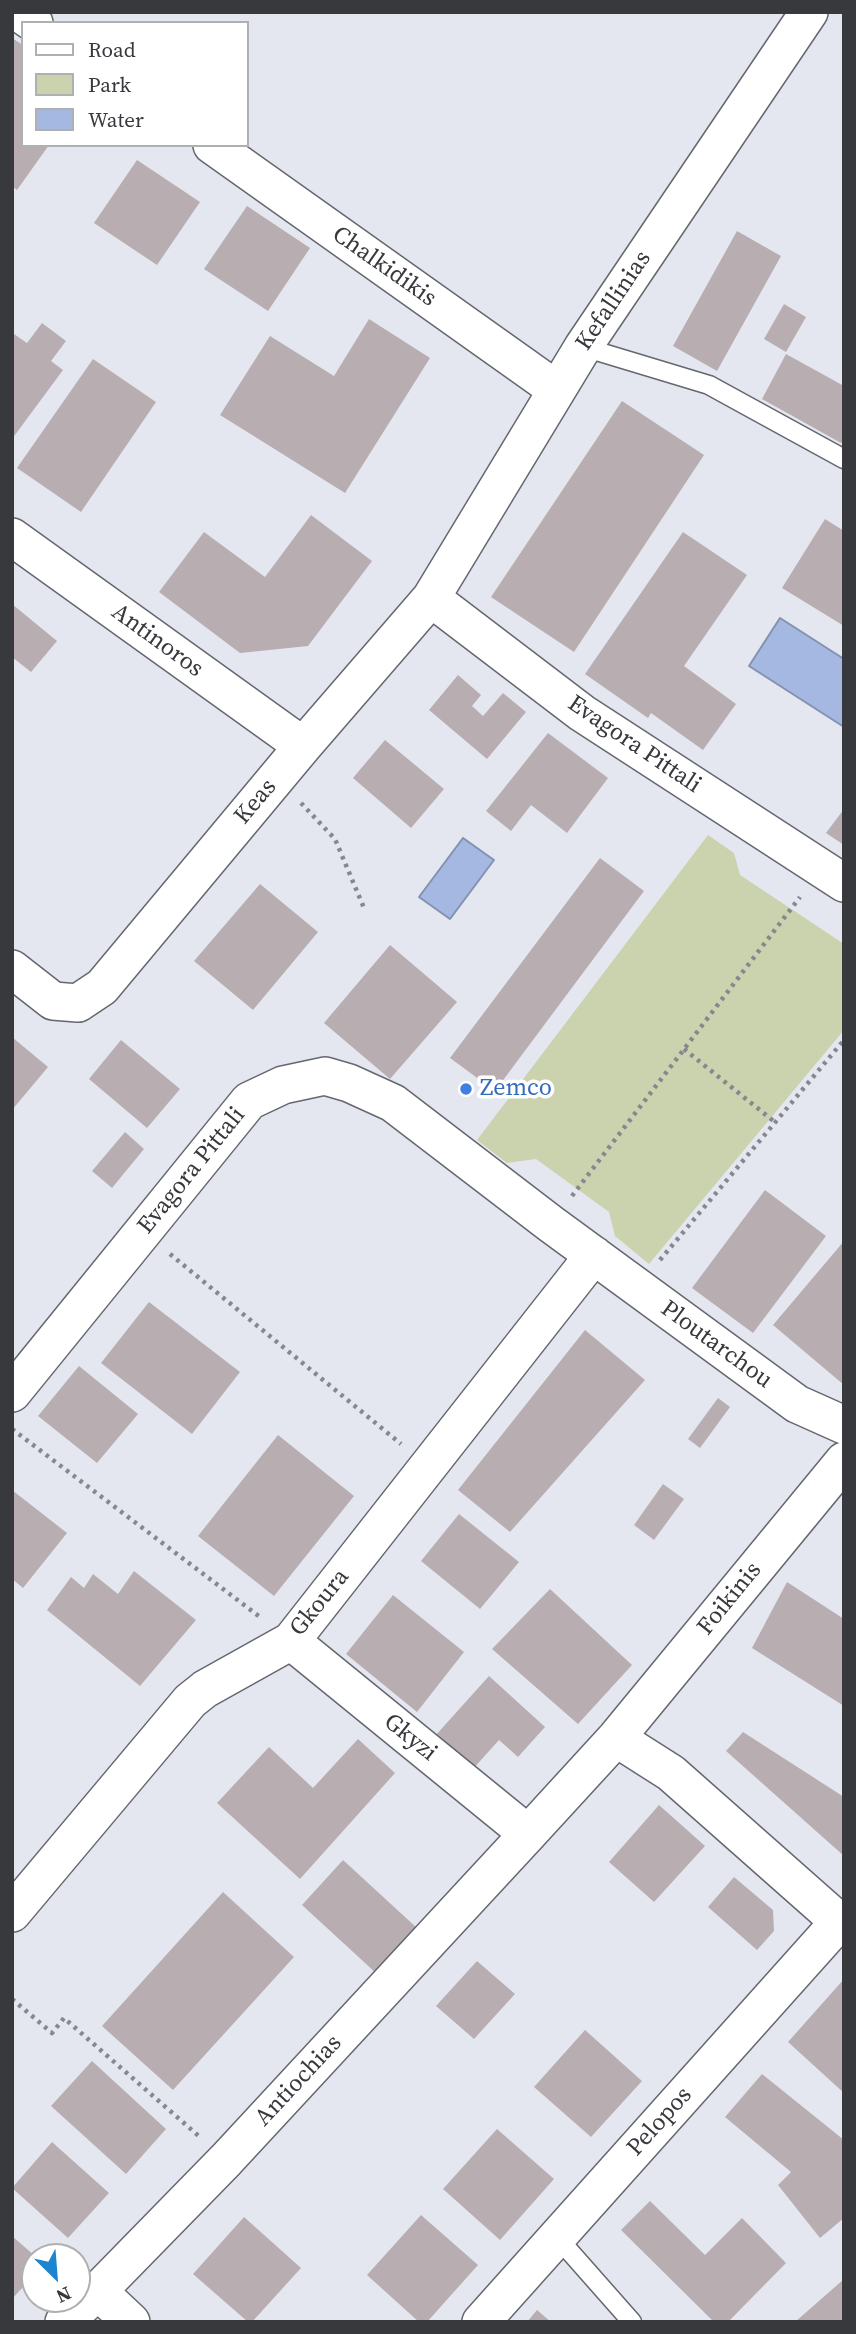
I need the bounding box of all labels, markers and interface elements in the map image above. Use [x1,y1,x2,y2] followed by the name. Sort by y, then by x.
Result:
[21,21,248,147] legend
[88,35,136,64] text: Road
[88,70,131,99] text: Park
[88,105,144,134] text: Water
[326,221,442,313] street label: Chalkidikis
[570,246,658,356] street label: Kefallinias
[105,598,209,684] street label: Antinoros
[562,690,706,800] street label: Evagora Pittali
[229,774,283,830] street label: Keas
[480,1075,552,1103] place label: Zemco
[458,1081,474,1097] marker: Zemco
[132,1102,252,1240] street label: Evagora Pittali
[655,1295,777,1395] street label: Ploutarchou
[692,1557,768,1641] street label: Foikinis
[284,1564,356,1642] street label: Gkoura
[378,1708,442,1768] street label: Gkyzi
[250,2029,348,2133] street label: Antiochias
[621,2081,699,2163] street label: Pelopos
[21,2243,91,2313] north arrow
[52,2281,76,2310] text: N

